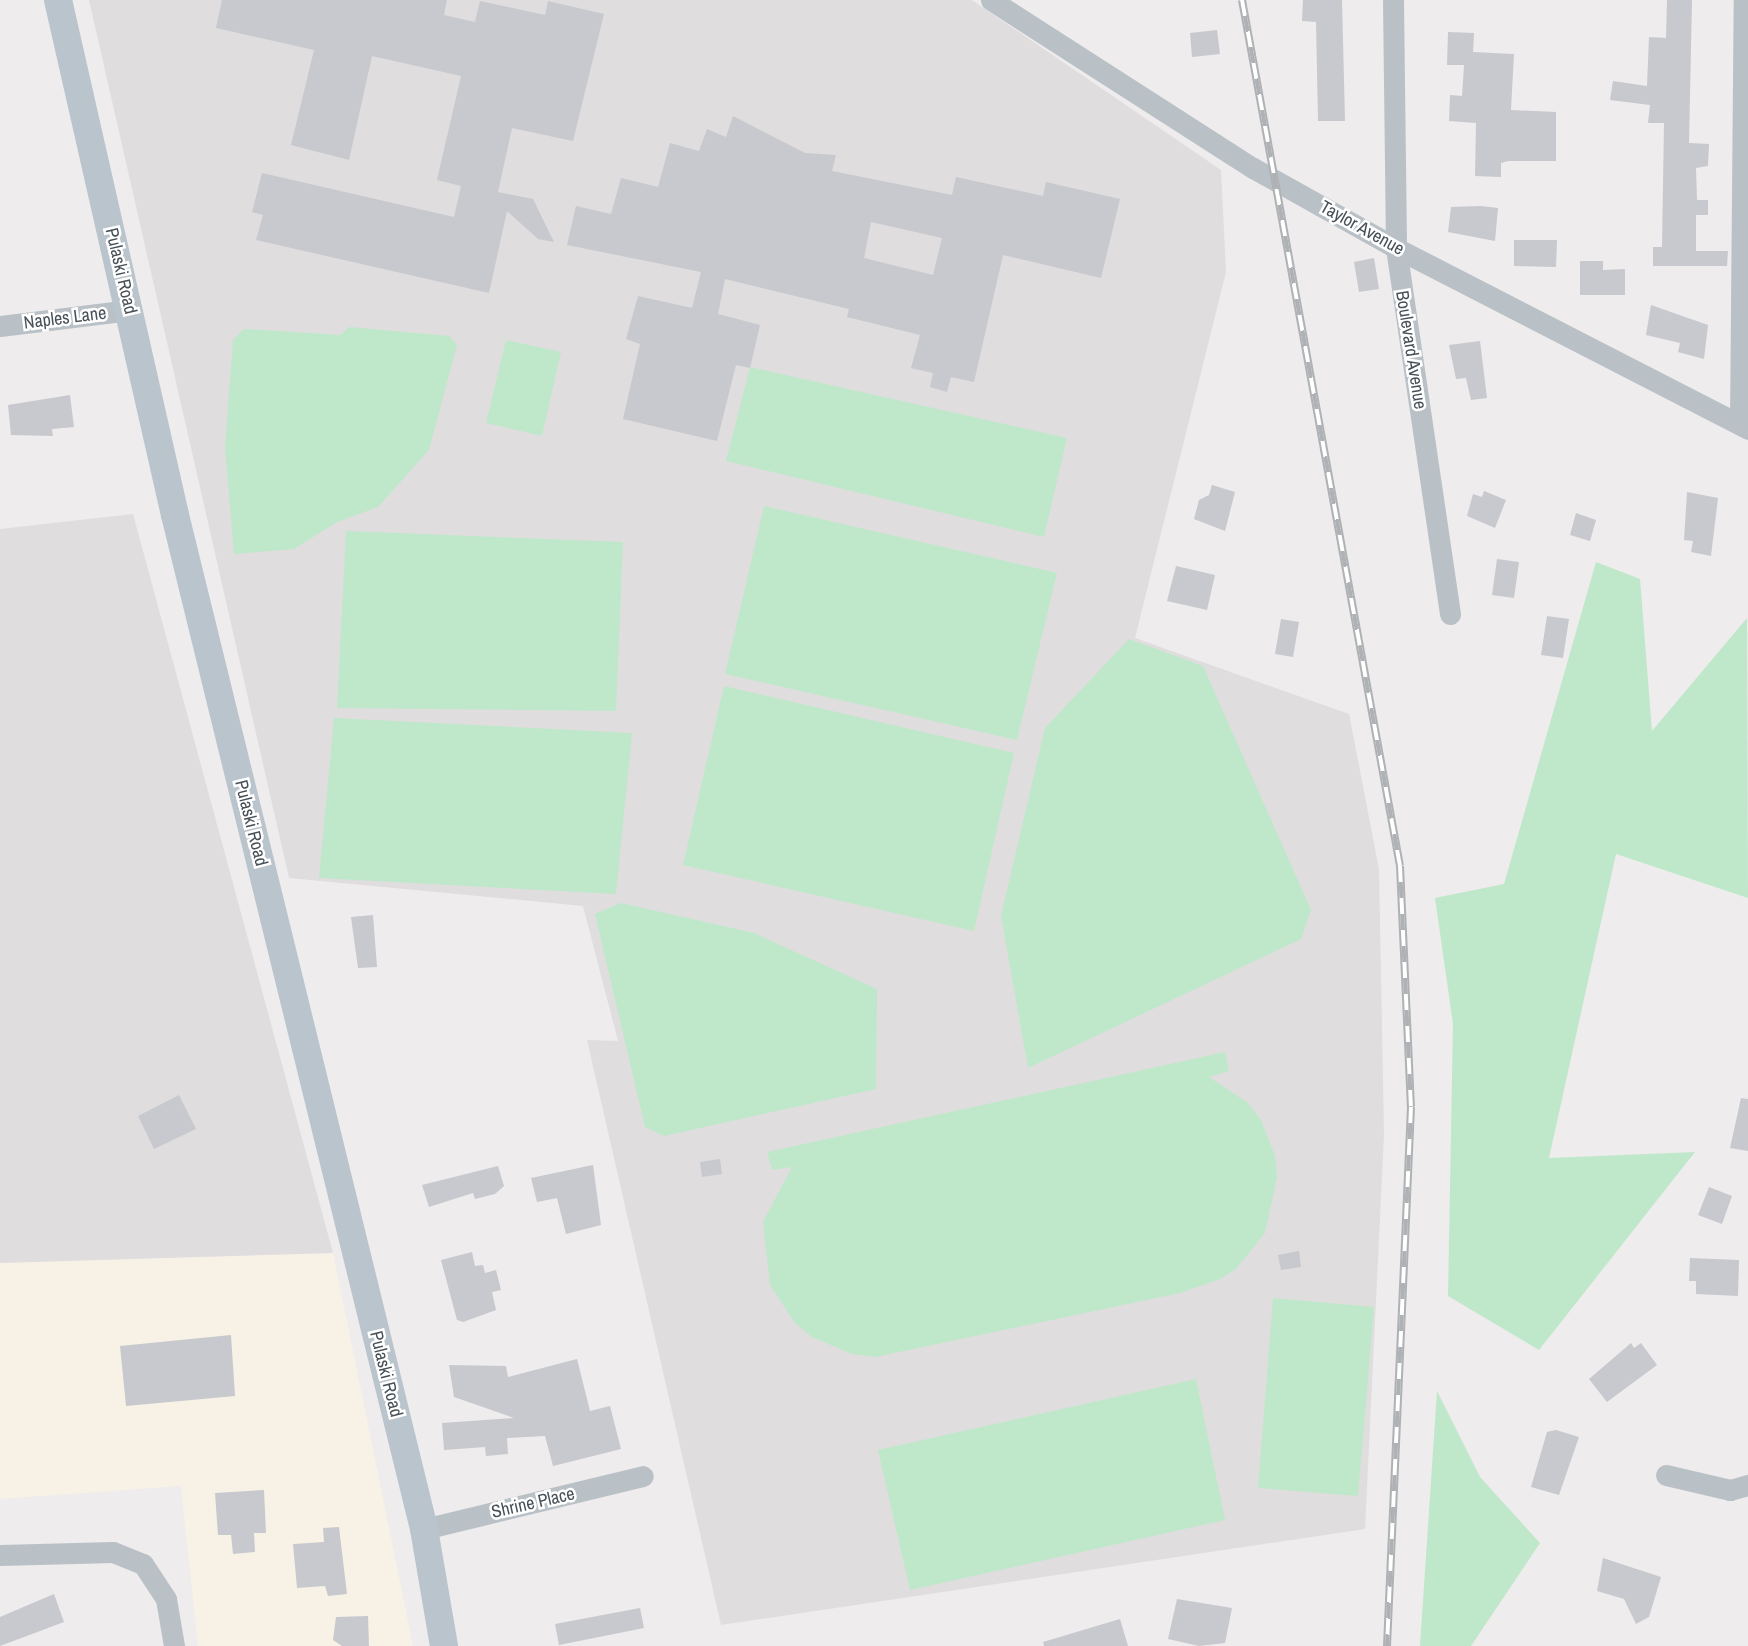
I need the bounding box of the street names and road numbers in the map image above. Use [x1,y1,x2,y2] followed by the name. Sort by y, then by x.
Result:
[1316,196,1408,260] street label: Taylor Avenue
[101,226,141,316] street label: Pulaski Road
[1391,289,1431,411] street label: Boulevard Avenue
[23,302,107,334] street label: Naples Lane
[230,778,272,868] street label: Pulaski Road
[365,1329,407,1419] street label: Pulaski Road
[489,1483,577,1523] street label: Shrine Place

